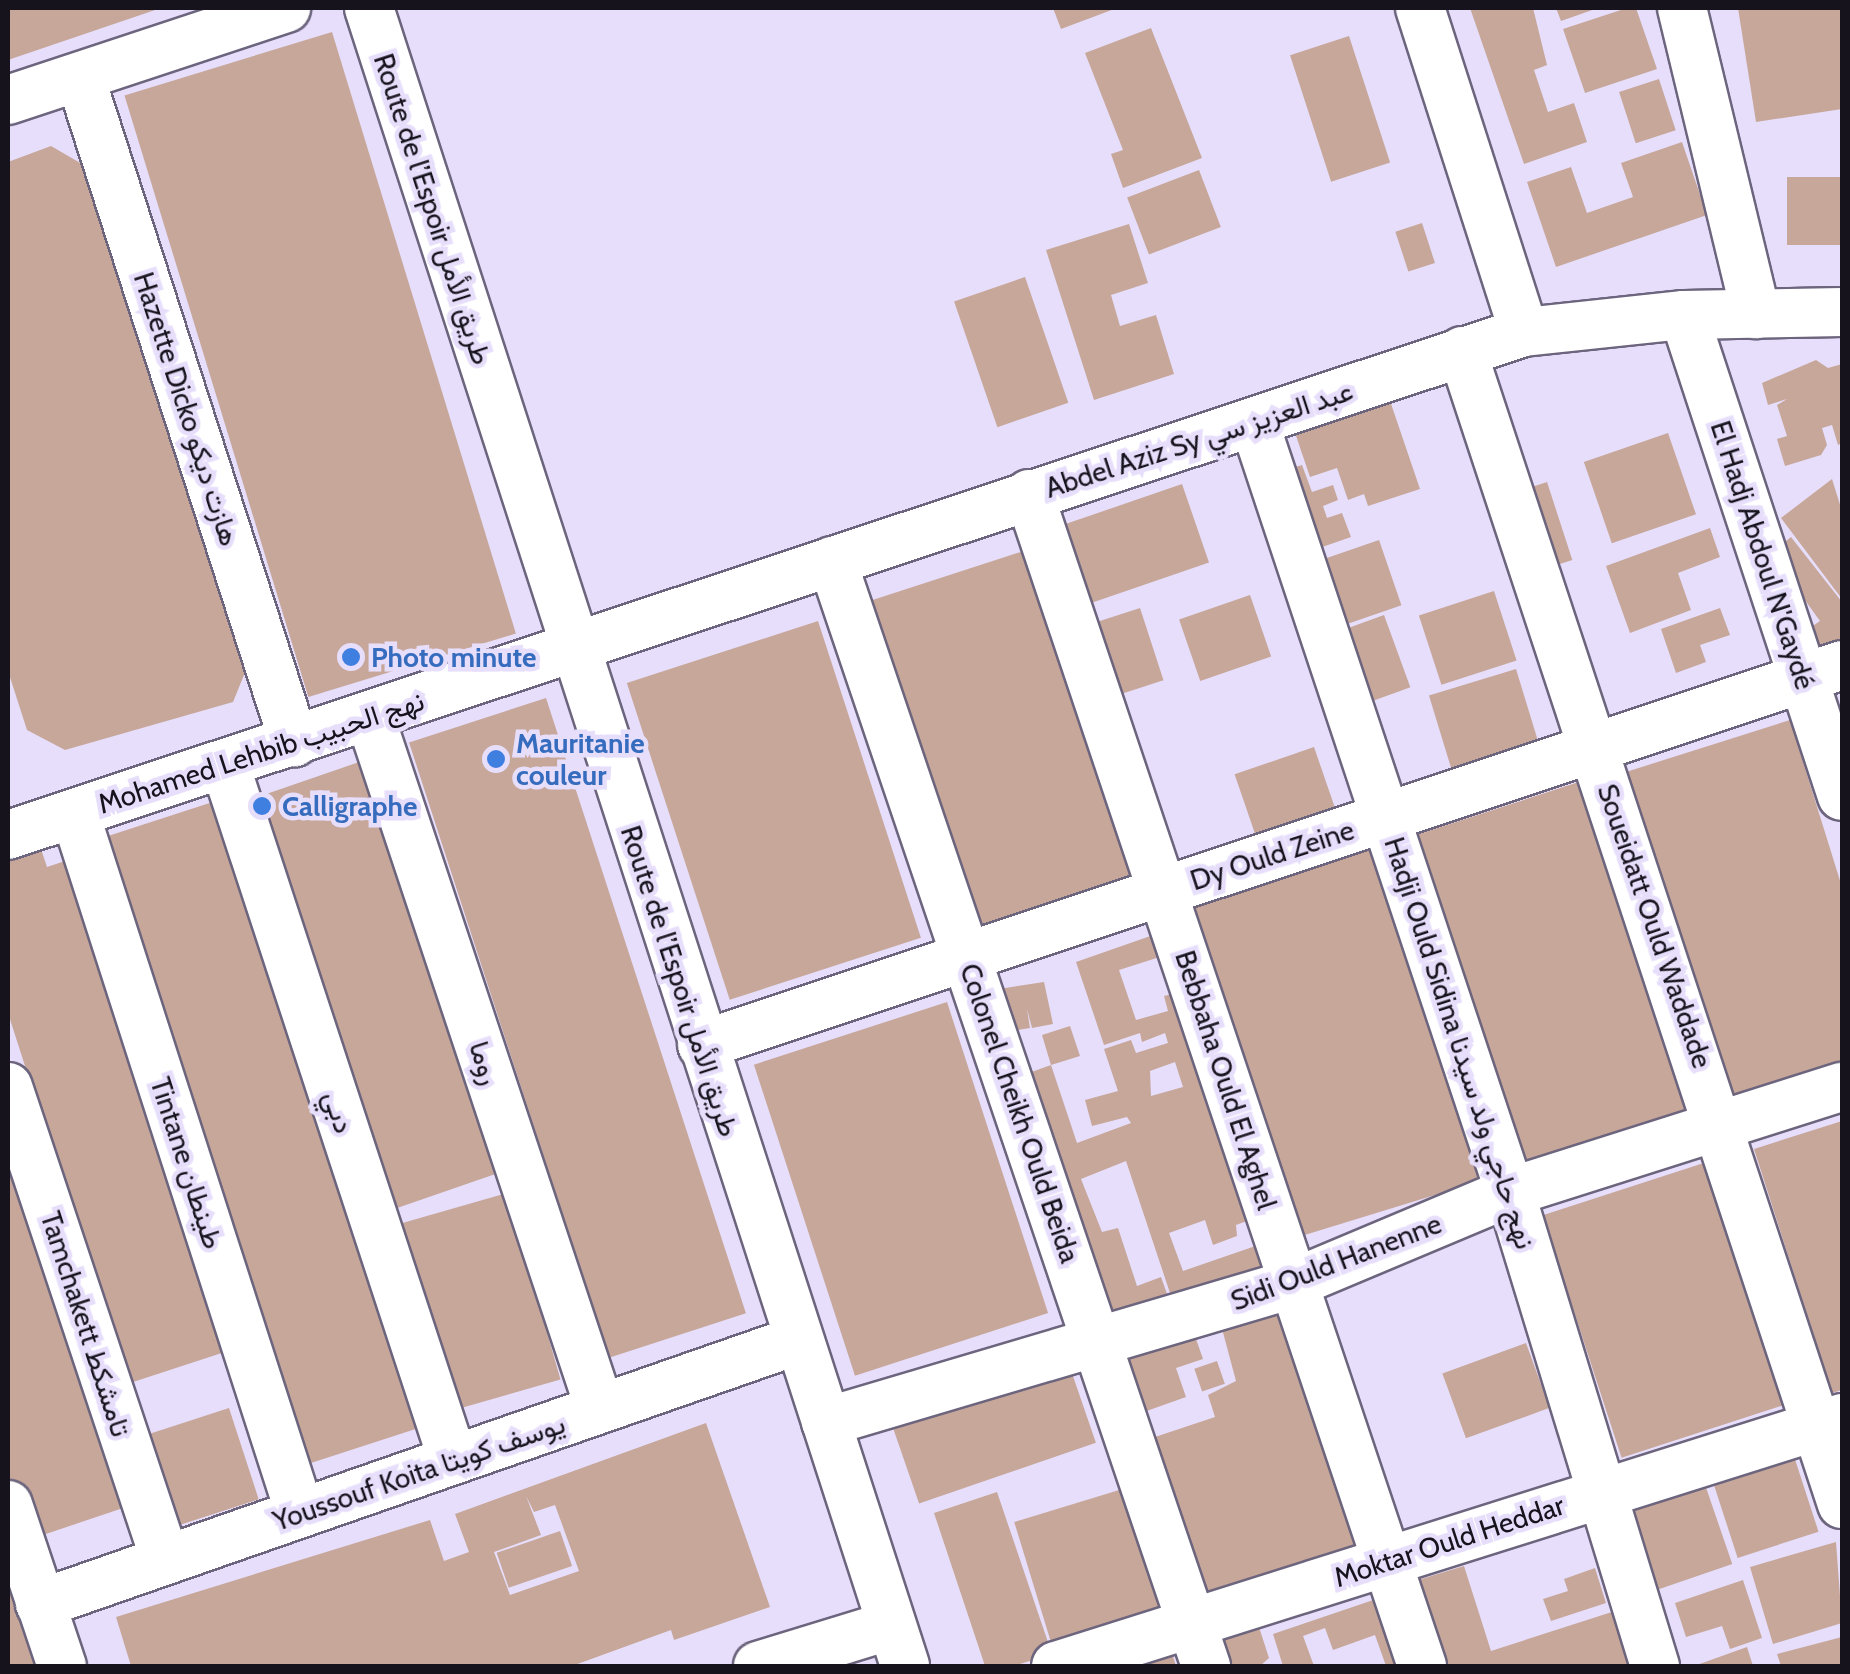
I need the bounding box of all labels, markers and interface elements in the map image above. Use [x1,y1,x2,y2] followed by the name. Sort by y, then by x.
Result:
[367,49,499,369] street label: Route de l’Espoir طريق الأمل
[127,268,247,550] street label: Hazette Dicko هازت ديكو
[1041,373,1357,505] street label: Abdel Aziz Sy عبد العزيز سي
[1704,416,1822,694] street label: El Hadj Abdoul N'Gaydé
[371,640,537,674] place label: Photo minute
[340,646,362,668] marker: Photo minute
[94,683,428,821] street label: Mohamed Lehbib نهج الحبيب
[516,726,645,792] place label: Mauritanie couleur
[485,748,507,770] marker: Mauritanie couleur
[1591,780,1719,1072] street label: Soueidatt Ould Waddade
[282,789,417,823] place label: Calligraphe
[251,795,273,817] marker: Calligraphe
[1186,813,1358,897] street label: Dy Ould Zeine
[614,821,746,1141] street label: Route de l’Espoir طريق الأمل
[1377,833,1543,1253] street label: Hadji Ould Sidina نهج حاجي ولد سيدنا
[1168,946,1284,1214] street label: Bebbaha Ould El Aghel
[953,959,1087,1267] street label: Colonel Cheikh Ould Beida
[462,1037,508,1089] street label: روما
[143,1073,231,1253] street label: Tintane طينطان
[316,1087,362,1137] street label: دبي
[1226,1206,1446,1318] street label: Sidi Ould Hanenne
[34,1207,138,1441] street label: Tamchakett تامشكط
[269,1406,569,1538] street label: Youssouf Koita يوسف كويتا
[1330,1488,1568,1594] street label: Moktar Ould Heddar

